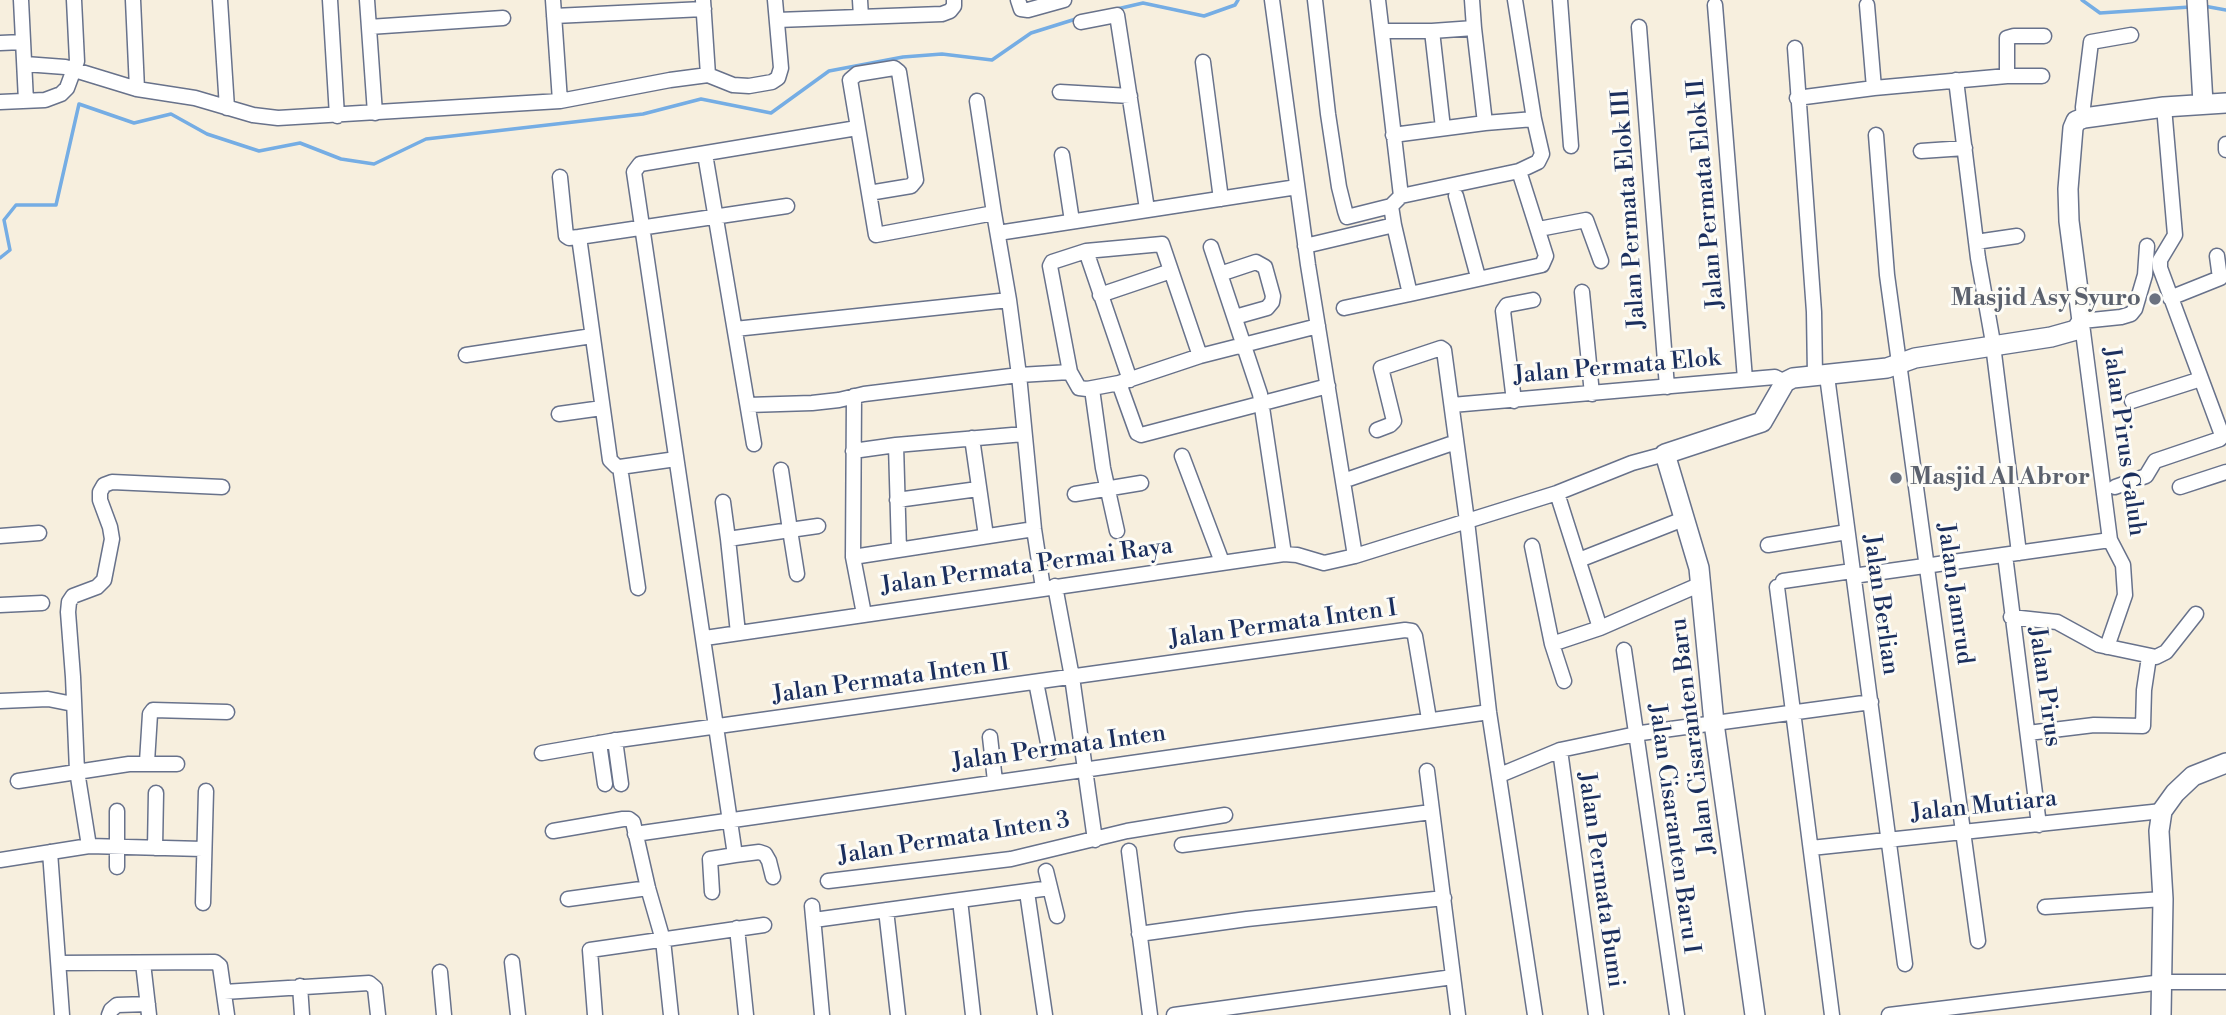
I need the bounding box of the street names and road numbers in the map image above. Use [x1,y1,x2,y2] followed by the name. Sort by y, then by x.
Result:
[1683,78,1731,310] street label: Jalan Permata Elok II
[1607,88,1653,330] street label: Jalan Permata Elok III
[1512,345,1722,391] street label: Jalan Permata Elok
[2096,346,2150,538] street label: Jalan Pirus Galuh
[1930,521,1978,667] street label: Jalan Jamrud
[879,532,1175,602] street label: Jalan Permata Permai Raya
[1856,533,1904,677] street label: Jalan Berlian
[1167,595,1399,655] street label: Jalan Permata Inten I
[1665,616,1723,856] street label: Jalan Cisaranten Baru
[2021,625,2067,749] street label: Jalan Pirus
[771,649,1011,711] street label: Jalan Permata Inten II
[1641,702,1705,956] street label: Jalan Cisaranten Baru I
[950,720,1168,778] street label: Jalan Permata Inten
[1571,770,1629,990] street label: Jalan Permata Bumi
[1910,785,2058,829] street label: Jalan Mutiara
[836,806,1072,872] street label: Jalan Permata Inten 3

